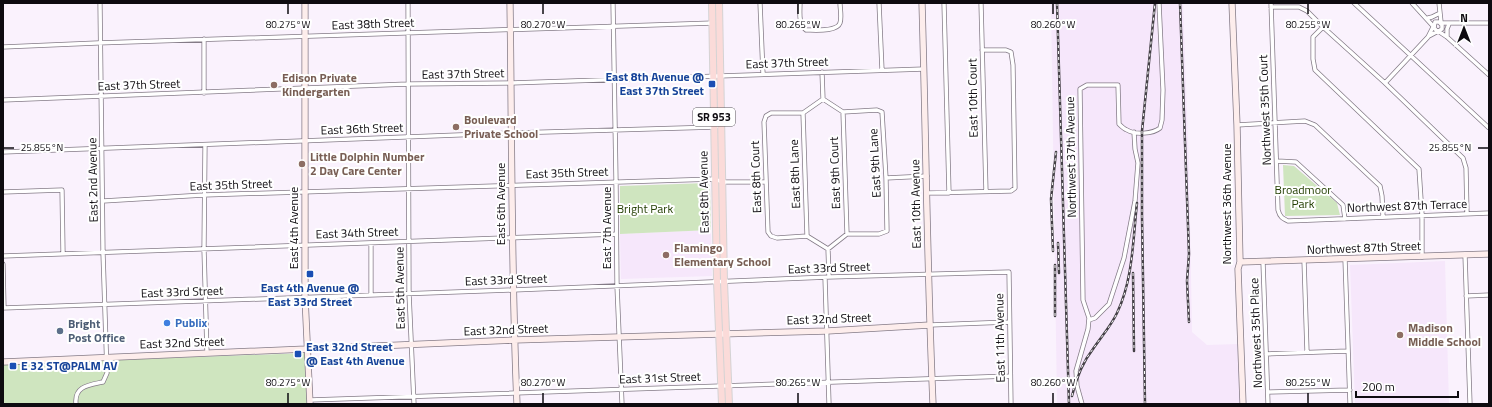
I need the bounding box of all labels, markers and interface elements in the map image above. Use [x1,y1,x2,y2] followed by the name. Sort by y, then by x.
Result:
[1444,8,1484,48] north arrow
[1460,10,1468,26] text: N
[331,13,415,34] street label: East 38th Street
[266,17,310,32] text: 80.275°W
[521,17,565,32] text: 80.270°W
[776,17,820,32] text: 80.265°W
[1031,17,1075,32] text: 80.260°W
[1286,17,1330,32] text: 80.255°W
[745,52,829,73] street label: East 37th Street
[1253,53,1276,166] street label: Northwest 35th Court
[962,57,983,138] street label: East 10th Court
[421,63,505,84] street label: East 37th Street
[605,67,705,100] place label: East 8th Avenue @ East 37th Street
[282,68,357,101] place label: Edison Private Kindergarten
[97,74,181,95] street label: East 37th Street
[707,79,717,89] marker: East 8th Avenue @ East 37th Street
[269,80,279,90] marker: Edison Private Kindergarten
[1060,96,1081,218] street label: Northwest 37th Avenue
[693,108,735,126] road number: SR 953
[464,110,538,143] place label: Boulevard Private School
[320,118,404,139] street label: East 36th Street
[451,122,461,132] marker: Boulevard Private School
[863,128,886,198] street label: East 9th Lane
[824,136,845,210] street label: East 9th Court
[82,137,103,223] street label: East 2nd Avenue
[784,139,805,209] street label: East 8th Lane
[21,140,63,155] text: 25.855°N
[745,140,766,214] street label: East 8th Court
[1429,140,1471,155] text: 25.855°N
[1217,144,1236,265] street label: Northwest 36th Avenue
[310,147,425,180] place label: Little Dolphin Number 2 Day Care Center
[693,151,714,233] street label: East 8th Avenue
[297,159,307,169] marker: Little Dolphin Number 2 Day Care Center
[905,159,926,249] street label: East 10th Avenue
[525,162,609,183] street label: East 35th Street
[491,163,510,245] street label: East 6th Avenue
[189,174,273,195] street label: East 35th Street
[1275,180,1331,213] park label: Broadmoor Park
[284,187,303,269] street label: East 4th Avenue
[597,187,616,269] street label: East 7th Avenue
[1347,194,1467,217] street label: Northwest 87th Terrace
[617,199,674,218] park label: Bright Park
[315,222,399,243] street label: East 34th Street
[1306,236,1422,259] street label: Northwest 87th Street
[674,238,771,271] place label: Flamingo Elementary School
[389,247,410,329] street label: East 5th Avenue
[661,250,671,260] marker: Flamingo Elementary School
[787,257,871,278] street label: East 33rd Street
[305,269,315,279] marker: East 4th Avenue @ East 33rd Street
[464,269,548,290] street label: East 33rd Street
[1244,277,1267,389] street label: Northwest 35th Place
[261,278,360,311] place label: East 4th Avenue @ East 33rd Street
[140,281,224,302] street label: East 33rd Street
[989,293,1010,383] street label: East 11th Avenue
[786,307,873,329] street label: East 32nd Street
[175,313,208,332] place label: Publix
[68,314,125,347] place label: Bright Post Office
[162,318,172,328] marker: Publix
[463,318,550,340] street label: East 32nd Street
[1408,318,1481,351] place label: Madison Middle School
[55,326,65,336] marker: Bright Post Office
[1395,330,1405,340] marker: Madison Middle School
[139,331,226,353] street label: East 32nd Street
[306,337,405,370] place label: East 32nd Street @ East 4th Avenue
[293,349,303,359] marker: East 32nd Street @ East 4th Avenue
[21,356,118,375] place label: E 32 ST@PALM AV
[8,361,18,371] marker: E 32 ST@PALM AV
[619,367,702,388] street label: East 31st Street
[1356,373,1458,399] scale bar
[266,375,310,390] text: 80.275°W
[521,375,565,390] text: 80.270°W
[776,375,820,390] text: 80.265°W
[1031,375,1075,390] text: 80.260°W
[1286,375,1330,390] text: 80.255°W
[1362,377,1395,396] text: 200 m

